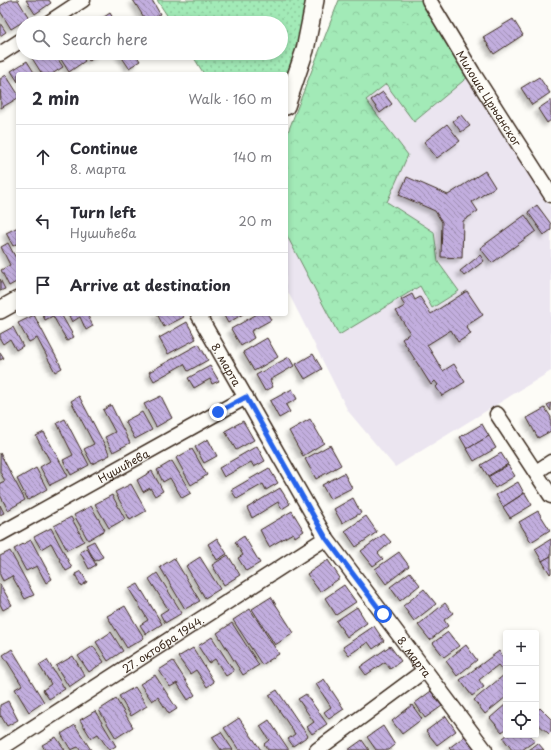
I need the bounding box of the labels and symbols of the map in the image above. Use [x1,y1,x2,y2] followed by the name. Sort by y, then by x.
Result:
[453,47,526,149] street label: Милоша Црњанског
[208,340,246,389] street label: 8. марта
[209,403,227,421] route end
[95,444,152,486] street label: Нушићева
[374,605,392,623] route start
[119,611,207,676] street label: 27. октобра 1944.
[394,632,436,681] street label: 8. марта

